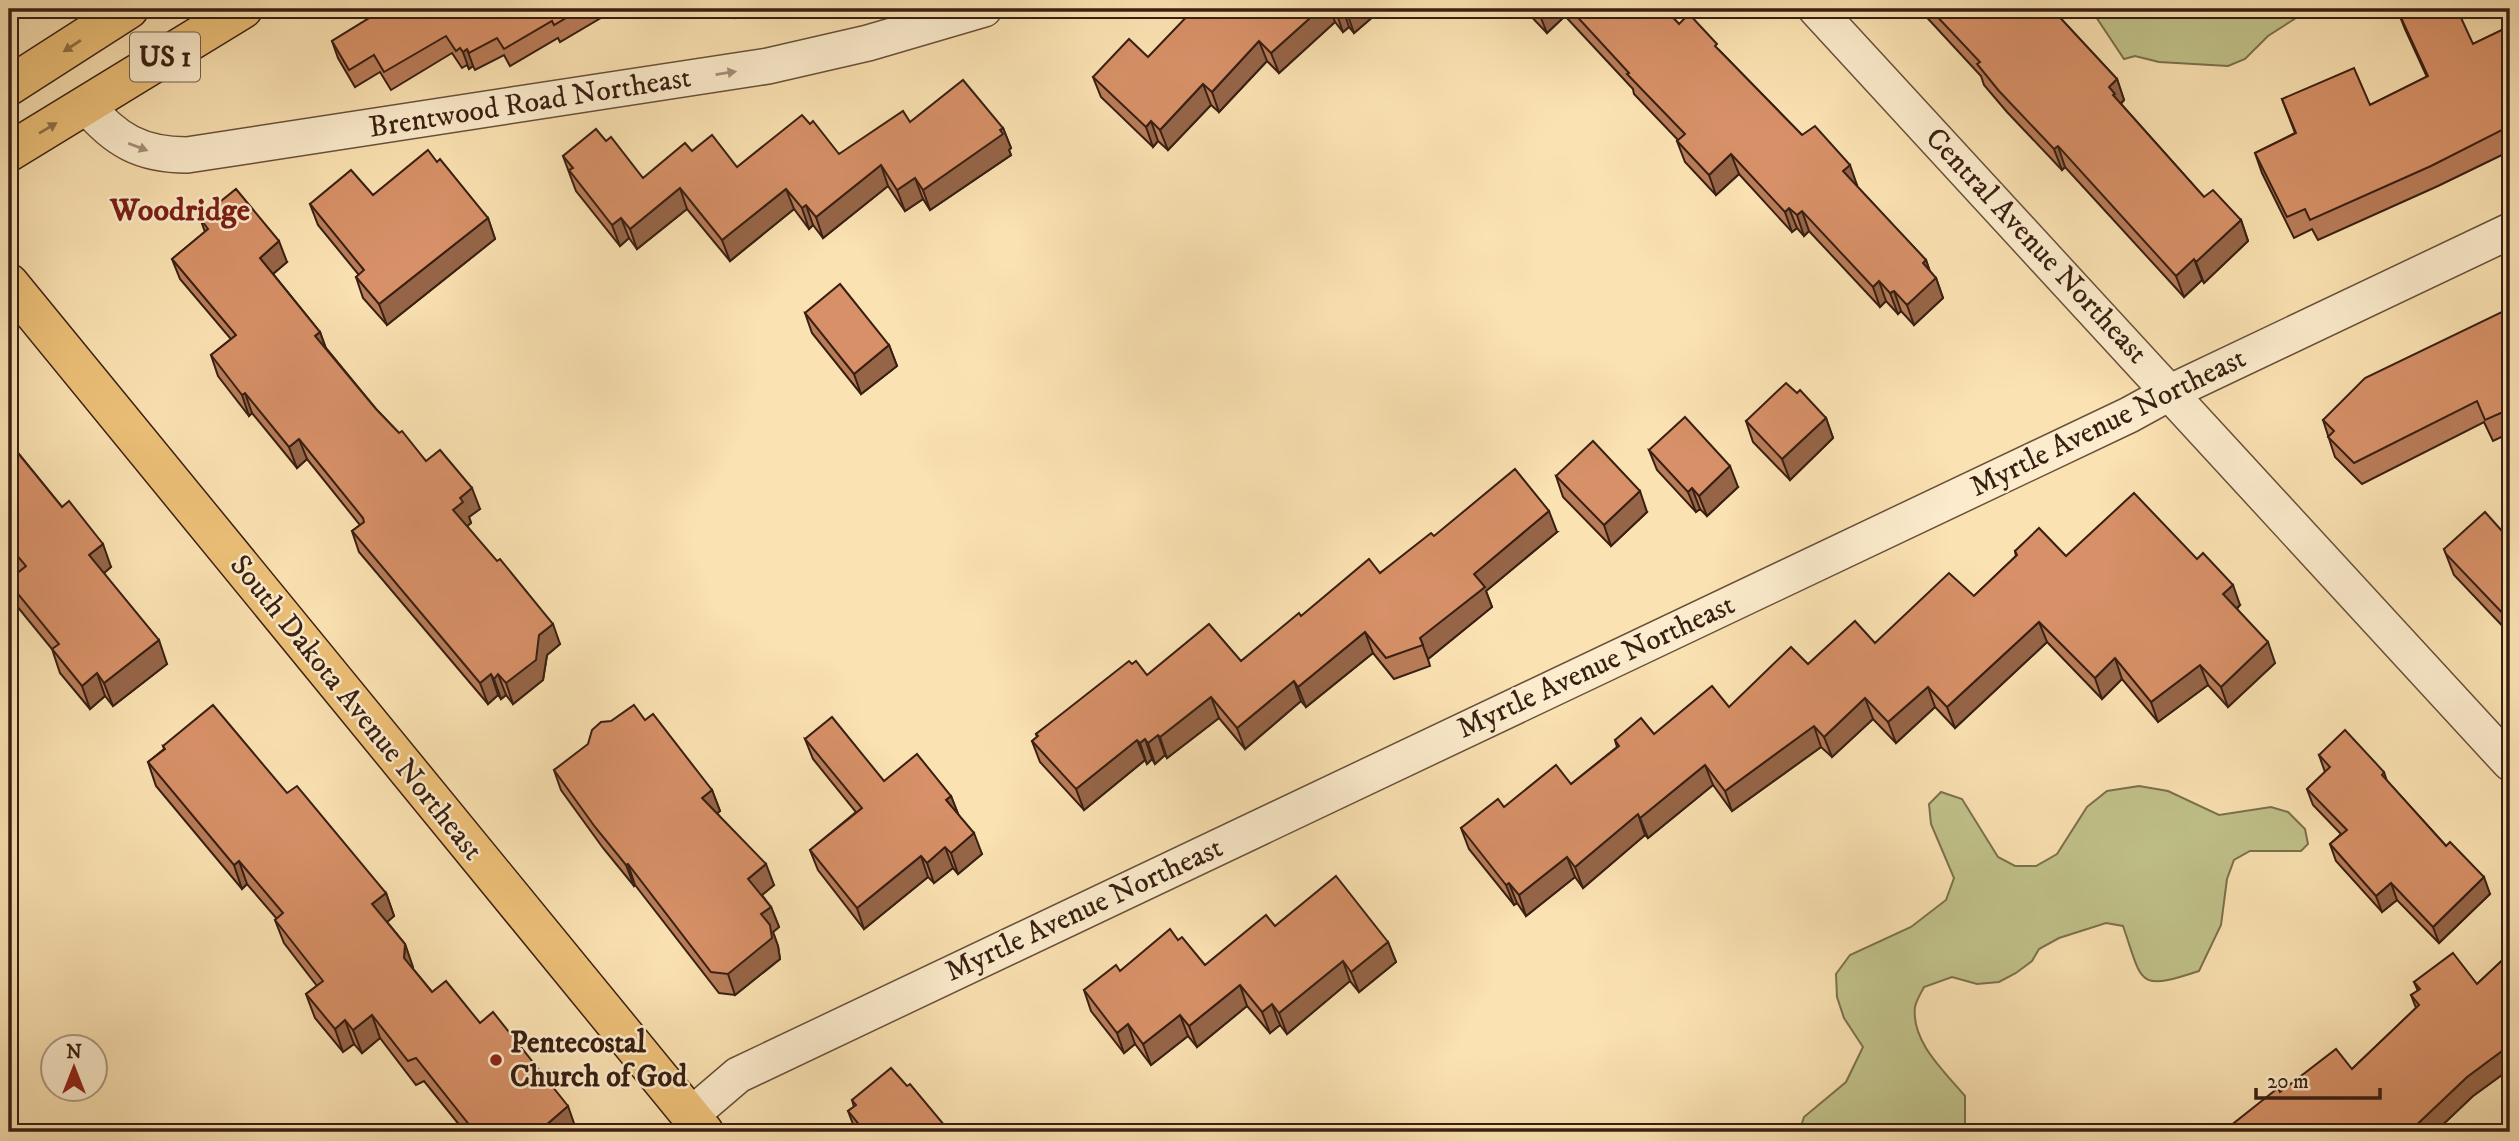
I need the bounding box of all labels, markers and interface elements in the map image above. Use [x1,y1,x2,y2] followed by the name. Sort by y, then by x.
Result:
[130,32,200,82] road number: US 1
[62,39,82,52] one-way arrow
[366,59,694,147] street label: Brentwood Road Northeast
[715,67,737,78] one-way arrow
[1917,120,2155,372] street label: Central Avenue Northeast
[38,122,57,134] one-way arrow
[128,142,149,153] one-way arrow
[109,191,250,231] district label: Woodridge
[1964,340,2252,506] street label: Myrtle Avenue Northeast
[221,548,491,868] street label: South Dakota Avenue Northeast
[1451,586,1741,748] street label: Myrtle Avenue Northeast
[939,829,1229,991] street label: Myrtle Avenue Northeast
[510,1025,688,1096] place label: Pentecostal Church of God
[38,1032,108,1102] north arrow
[66,1041,82,1064] text: N
[488,1052,504,1068] marker: Pentecostal Church of God
[2256,1057,2381,1101] scale bar
[2267,1069,2309,1095] text: 20 m

